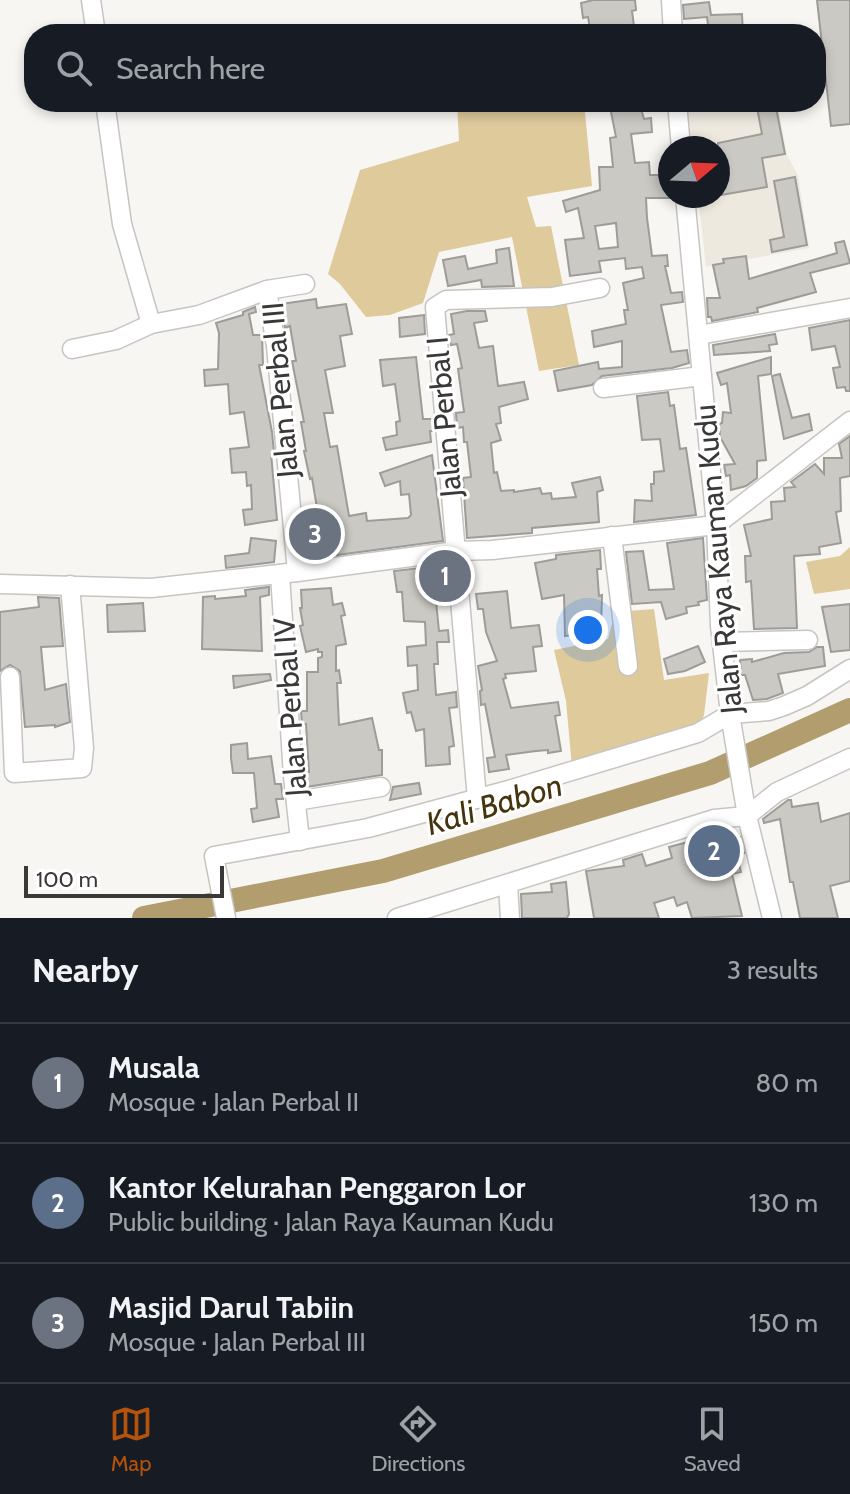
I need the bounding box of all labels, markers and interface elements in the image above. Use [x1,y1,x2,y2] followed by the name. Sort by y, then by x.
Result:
[24,24,826,112] search box
[52,46,96,90] icon: search
[116,50,265,87] text: Search here
[658,136,730,208] north arrow
[254,301,306,480] street label: Jalan Perbal III
[419,335,470,500] street label: Jalan Perbal I
[686,403,750,716] street label: Jalan Raya Kauman Kudu
[289,504,341,564] pin: 3
[419,546,471,606] pin: 1
[568,610,608,650] your location
[265,616,315,799] street label: Jalan Perbal IV
[421,765,567,843] water label: Kali Babon
[688,821,740,881] pin: 2
[24,862,224,898] scale bar
[36,866,98,893] text: 100 m
[32,949,139,991] text: Nearby
[727,954,818,986] text: 3 results
[108,1049,200,1086] text: Musala
[53,1067,63,1099] text: 1
[755,1067,818,1099] text: 80 m
[108,1086,359,1118] text: Mosque · Jalan Perbal II
[108,1169,525,1206] text: Kantor Kelurahan Penggaron Lor
[51,1187,65,1219] text: 2
[749,1187,818,1219] text: 130 m
[108,1206,554,1238] text: Public building · Jalan Raya Kauman Kudu
[108,1289,354,1326] text: Masjid Darul Tabiin
[51,1307,65,1339] text: 3
[749,1307,818,1339] text: 150 m
[108,1326,366,1358] text: Mosque · Jalan Perbal III
[109,1402,153,1477] tab: Map
[371,1402,465,1477] tab: Directions
[684,1402,741,1477] tab: Saved

